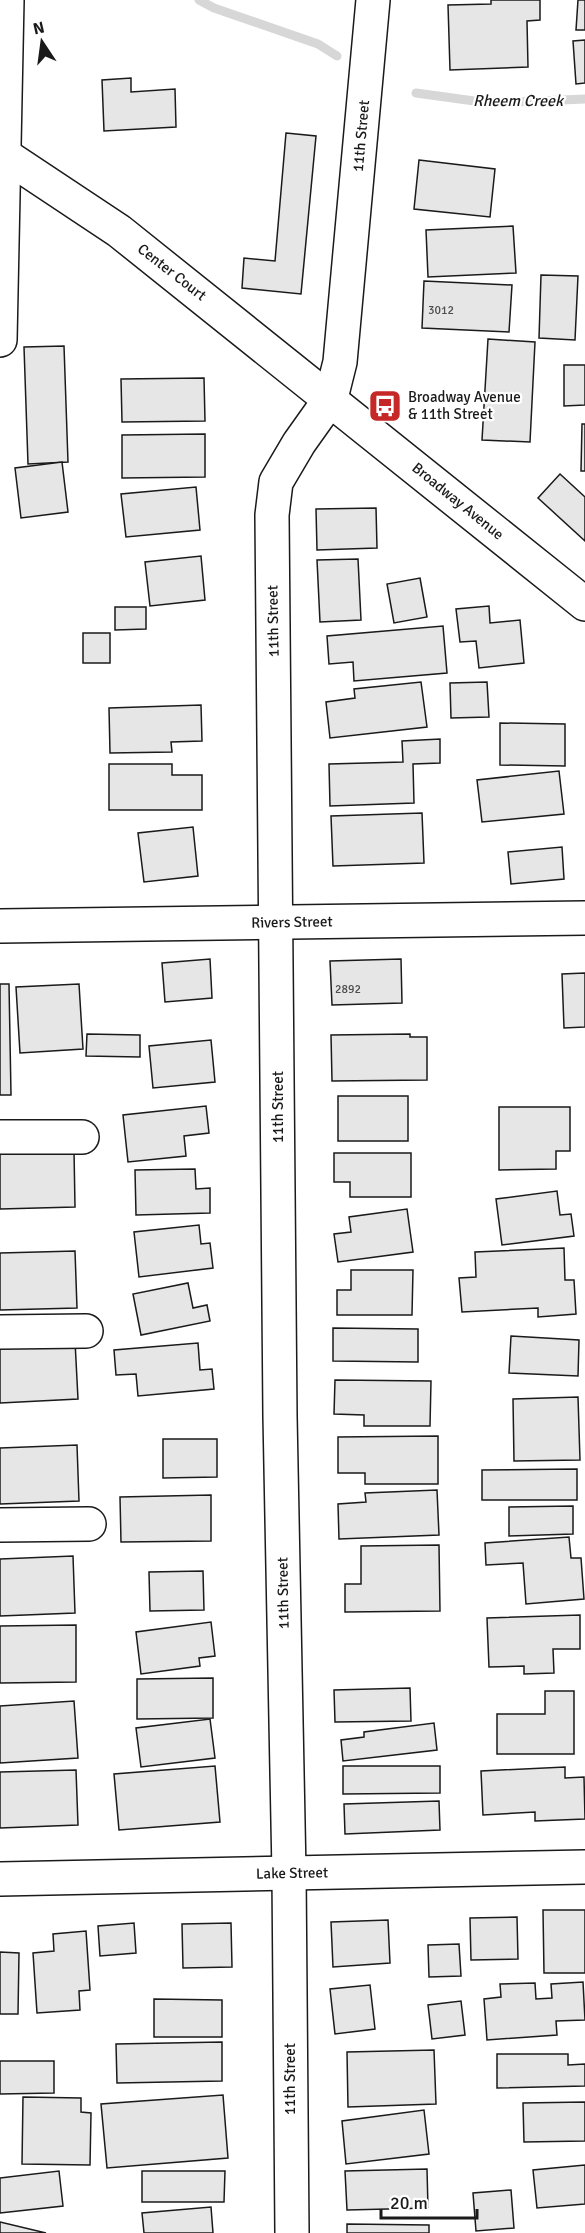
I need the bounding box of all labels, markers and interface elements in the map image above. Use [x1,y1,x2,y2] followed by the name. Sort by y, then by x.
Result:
[12,12,72,72] north arrow
[31,17,47,39] text: N
[473,91,565,111] water label: Rheem Creek
[349,99,373,173] street label: 11th Street
[134,240,210,304] street label: Center Court
[428,303,454,318] house number: 3012
[367,388,403,424] bus stop icon: Broadway Avenue & 11th Street
[408,388,521,423] place label: Broadway Avenue & 11th Street
[409,459,507,543] street label: Broadway Avenue
[263,585,283,657] street label: 11th Street
[251,912,333,932] street label: Rivers Street
[335,982,361,997] house number: 2892
[269,1071,287,1143] street label: 11th Street
[273,1557,293,1629] street label: 11th Street
[256,1863,328,1883] street label: Lake Street
[281,2043,299,2115] street label: 11th Street
[381,2182,477,2220] scale bar
[390,2192,428,2214] text: 20 m

